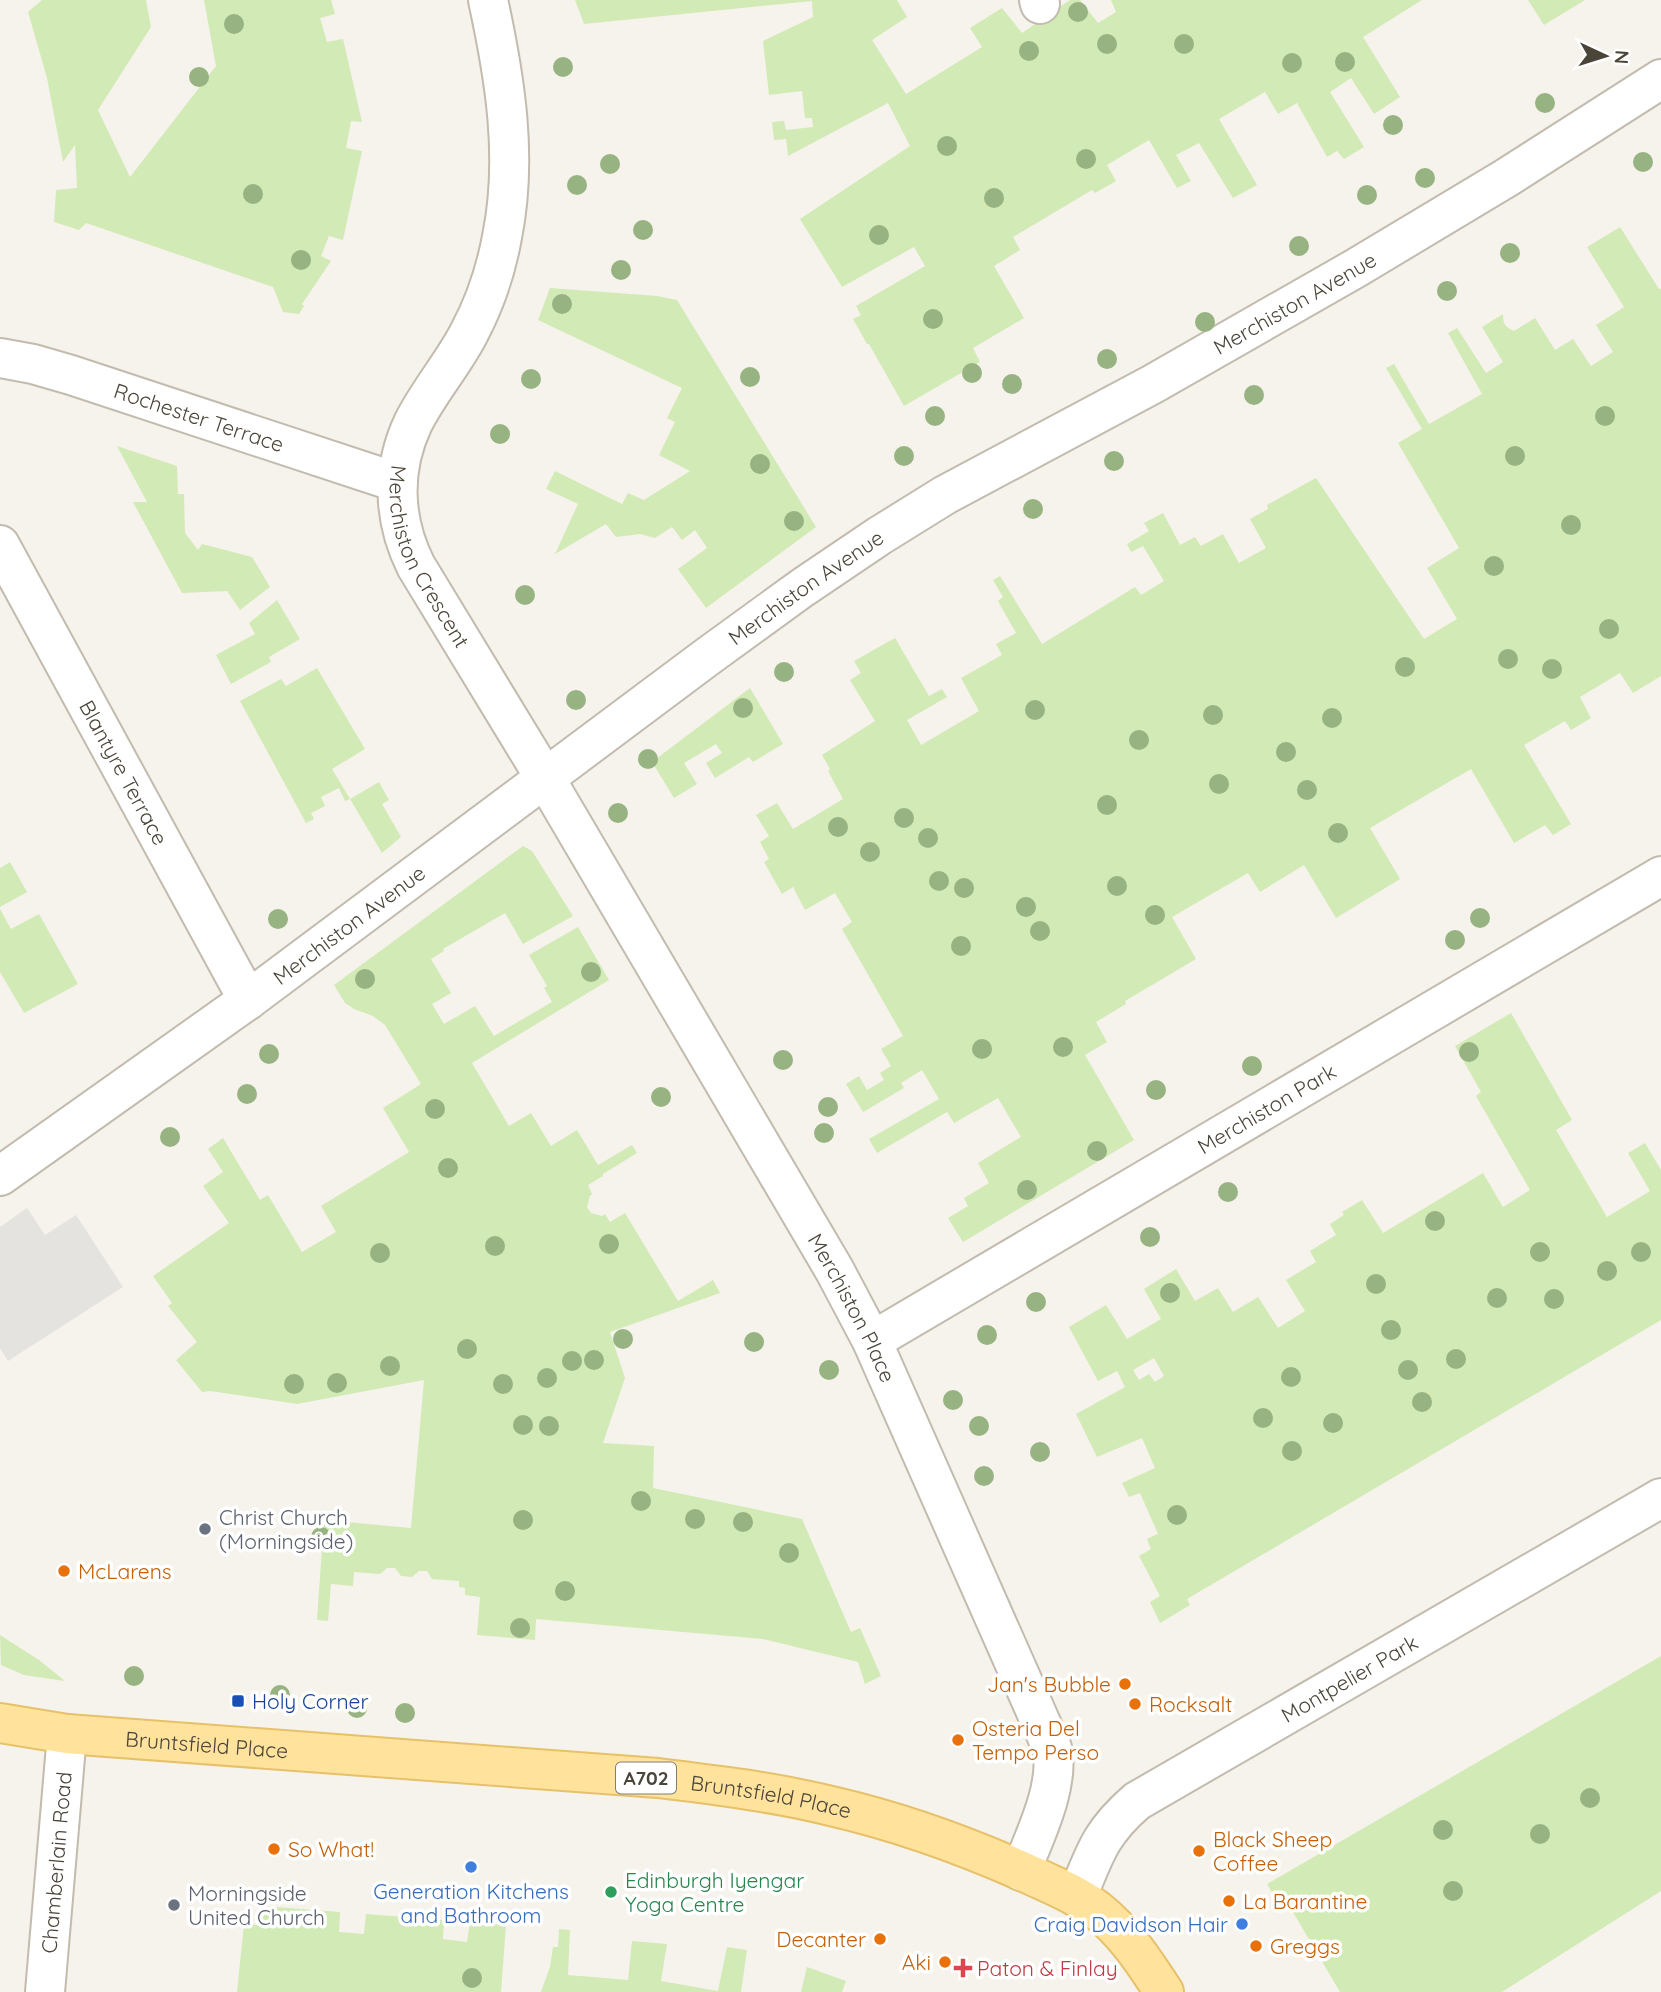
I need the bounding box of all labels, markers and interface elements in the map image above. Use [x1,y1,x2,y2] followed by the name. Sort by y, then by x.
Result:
[1570,21,1640,91] north arrow
[1610,49,1634,65] text: N
[1209,246,1381,360] street label: Merchiston Avenue
[111,377,287,457] street label: Rochester Terrace
[385,464,476,652] street label: Merchiston Crescent
[723,524,888,650] street label: Merchiston Avenue
[74,695,174,849] street label: Blantyre Terrace
[268,859,430,990] street label: Merchiston Avenue
[1193,1058,1340,1159] street label: Merchiston Park
[803,1229,902,1386] street label: Merchiston Place
[219,1504,353,1554] place label: Christ Church (Morningside)
[197,1521,213,1537] marker: Christ Church (Morningside)
[78,1558,172,1584] place label: McLarens
[56,1563,72,1579] marker: McLarens
[1276,1629,1422,1728] street label: Montpelier Park
[987,1671,1111,1697] place label: Jan's Bubble
[1117,1676,1133,1692] marker: Jan's Bubble
[252,1688,369,1714] place label: Holy Corner
[1149,1691,1232,1717] place label: Rocksalt
[230,1693,246,1709] marker: Holy Corner
[1127,1696,1143,1712] marker: Rocksalt
[972,1715,1099,1765] place label: Osteria Del Tempo Perso
[124,1725,289,1763] street label: Bruntsfield Place
[950,1732,966,1748] marker: Osteria Del Tempo Perso
[616,1762,676,1794] road number: A702
[689,1769,854,1823] street label: Bruntsfield Place
[35,1771,77,1954] street label: Chamberlain Road
[1213,1826,1332,1876] place label: Black Sheep Coffee
[288,1836,374,1862] place label: So What!
[266,1841,282,1857] marker: So What!
[1191,1843,1207,1859] marker: Black Sheep Coffee
[463,1859,479,1875] marker: Generation Kitchens and Bathroom
[625,1867,804,1917] place label: Edinburgh Iyengar Yoga Centre
[373,1878,569,1928] place label: Generation Kitchens and Bathroom
[188,1880,325,1930] place label: Morningside United Church
[603,1884,619,1900] marker: Edinburgh Iyengar Yoga Centre
[1243,1888,1367,1914] place label: La Barantine
[1221,1893,1237,1909] marker: La Barantine
[166,1897,182,1913] marker: Morningside United Church
[1034,1911,1228,1937] place label: Craig Davidson Hair
[1234,1916,1250,1932] marker: Craig Davidson Hair
[776,1926,866,1952] place label: Decanter
[872,1931,888,1947] marker: Decanter
[1270,1933,1340,1959] place label: Greggs
[1248,1938,1264,1954] marker: Greggs
[902,1949,931,1975] place label: Aki
[937,1954,953,1970] marker: Aki
[977,1955,1118,1981] place label: Paton & Finlay
[955,1960,971,1976] marker: Paton & Finlay

